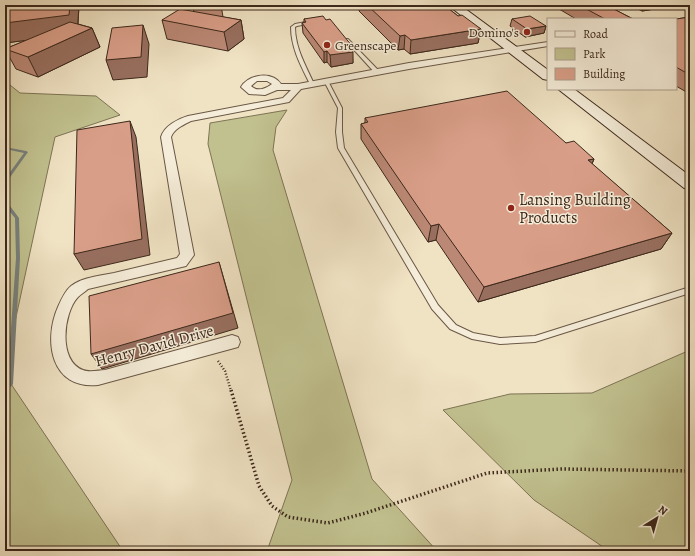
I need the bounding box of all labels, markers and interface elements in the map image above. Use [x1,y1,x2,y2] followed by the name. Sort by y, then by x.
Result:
[547,18,677,90] legend
[469,24,519,41] place label: Domino's
[583,26,609,42] text: Road
[522,27,532,37] marker: Domino's
[335,37,397,54] place label: Greenscape
[322,40,332,50] marker: Greenscape
[583,46,606,62] text: Park
[583,66,625,82] text: Building
[519,189,631,229] place label: Lansing Building Products
[506,203,516,213] marker: Lansing Building Products
[92,320,216,372] street label: Henry David Drive
[637,498,677,538] north arrow
[655,502,670,519] text: N

